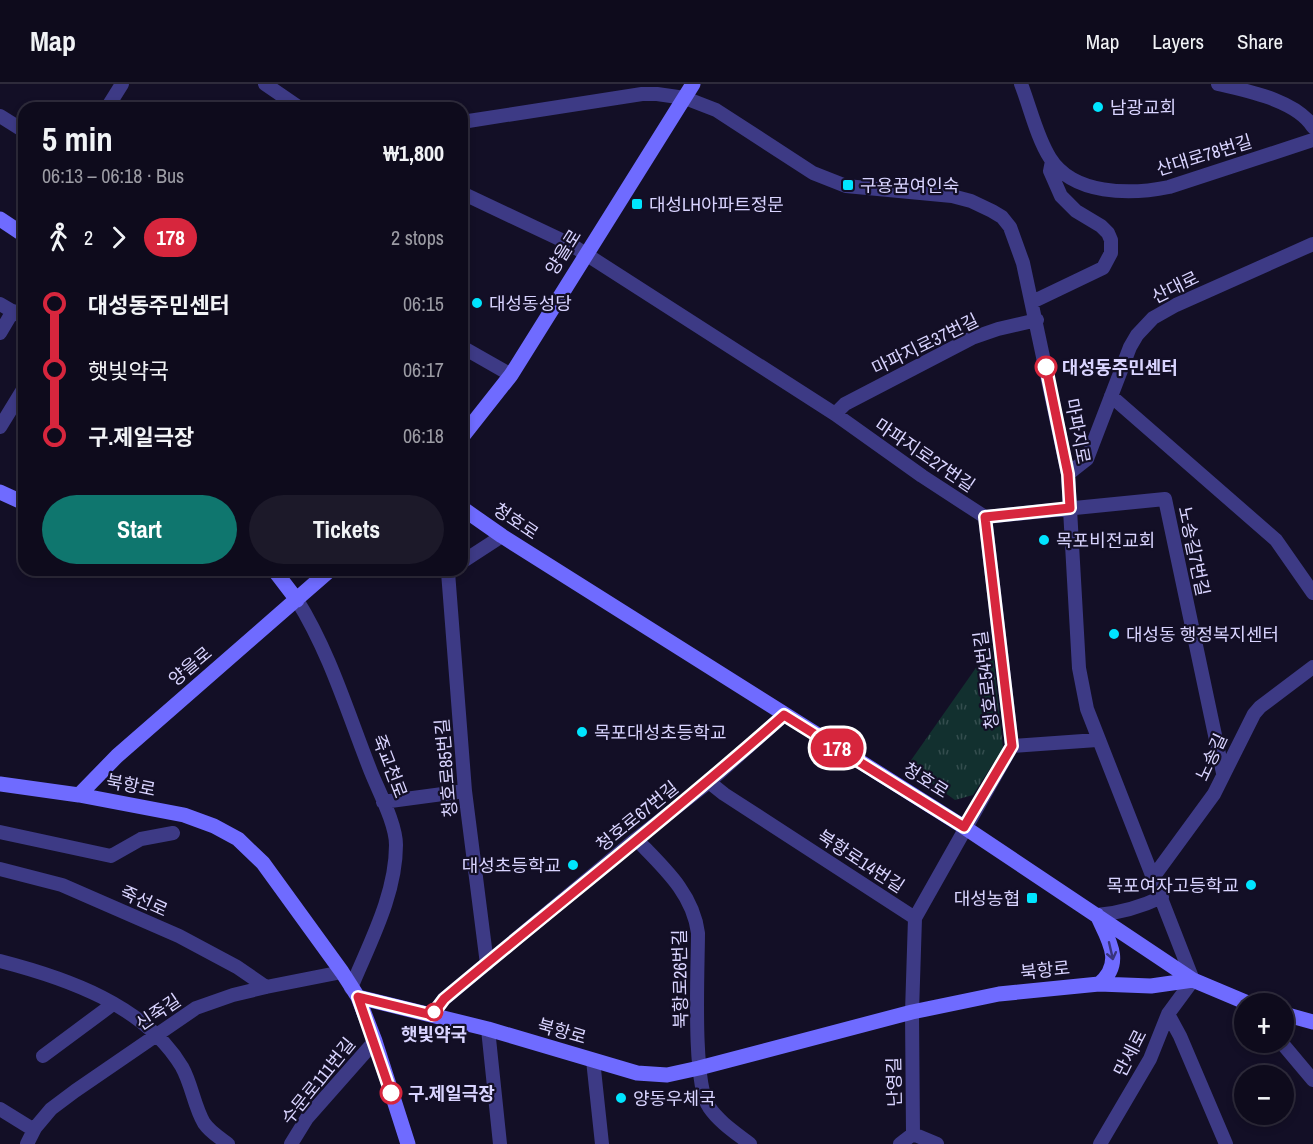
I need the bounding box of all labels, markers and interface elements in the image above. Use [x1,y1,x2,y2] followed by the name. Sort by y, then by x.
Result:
[30,22,76,60] text: Map
[1086,27,1119,56] text: Map
[1152,27,1204,56] text: Layers
[1237,27,1283,56] text: Share
[1110,95,1176,120] place label: 남광교회
[1091,100,1105,114] marker: 남광교회
[42,117,113,161] text: 5 min
[1153,129,1255,181] street label: 산대로78번길
[383,138,444,168] text: ₩1,800
[42,162,184,189] text: 06:13 – 06:18 · Bus
[860,173,959,198] place label: 구용꿈여인숙
[841,178,855,192] marker: 구용꿈여인숙
[649,192,784,217] place label: 대성LH아파트정문
[630,197,644,211] marker: 대성LH아파트정문
[42,221,75,254] icon: walk
[102,221,135,254] icon: forward
[156,223,185,252] text: 178
[84,224,93,251] text: 2
[391,224,444,251] text: 2 stops
[539,224,587,280] street label: 양을로
[1147,265,1203,309] street label: 산대로
[88,290,230,320] text: 대성동주민센터
[403,290,444,317] text: 06:15
[489,291,572,316] place label: 대성동성당
[470,296,484,310] marker: 대성동성당
[867,307,983,381] street label: 마파지로37번길
[1062,355,1178,380] place label: 대성동주민센터
[88,356,169,386] text: 햇빛약국
[403,356,444,383] text: 06:17
[1035,356,1057,378] marker: 대성동주민센터
[1059,396,1097,466] street label: 마파지로
[870,412,980,498] street label: 마파지로27번길
[88,422,194,452] text: 구.제일극장
[403,422,444,449] text: 06:18
[42,495,237,564] button: Start
[249,495,444,564] button: Tickets
[488,497,544,545] street label: 청호로
[1172,504,1216,598] street label: 노송길7번길
[1056,528,1155,553] place label: 목포비전교회
[1037,533,1051,547] marker: 목포비전교회
[1126,622,1279,647] place label: 대성동 행정복지센터
[1107,627,1121,641] marker: 대성동 행정복지센터
[968,629,1004,731] street label: 청호로54번길
[163,640,217,692] street label: 양을로
[429,717,463,819] street label: 청호로85번길
[594,720,726,745] place label: 목포대성초등학교
[575,725,589,739] marker: 목포대성초등학교
[802,728,872,768] line badge: 178
[1189,729,1233,785] street label: 노송길
[366,731,414,801] street label: 죽교천로
[823,734,851,763] text: 178
[898,756,954,804] street label: 청호로
[104,768,158,802] street label: 북항로
[591,775,683,857] street label: 청호로67번길
[813,823,909,899] street label: 북항로14번길
[462,853,561,878] place label: 대성초등학교
[566,858,580,872] marker: 대성초등학교
[1107,873,1239,898] place label: 목포여자고등학교
[1244,878,1258,892] marker: 목포여자고등학교
[116,879,172,923] street label: 죽선로
[954,886,1020,911] place label: 대성농협
[1025,891,1039,905] marker: 대성농협
[667,929,693,1029] street label: 북항로26번길
[1105,941,1117,960] one-way arrow
[1019,955,1071,985] street label: 북항로
[130,988,186,1036] street label: 신죽길
[1234,993,1294,1125] map controls
[1234,993,1294,1053] button: +
[425,1003,443,1021] marker: 햇빛약국
[535,1012,589,1050] street label: 북항로
[401,1022,467,1047] place label: 햇빛약국
[1108,1025,1152,1081] street label: 만세로
[275,1032,361,1130] street label: 수문로111번길
[881,1057,907,1107] street label: 난영길
[1234,1065,1294,1125] button: −
[408,1081,495,1106] place label: 구.제일극장
[380,1082,402,1104] marker: 구.제일극장
[633,1086,716,1111] place label: 양동우체국
[614,1091,628,1105] marker: 양동우체국

